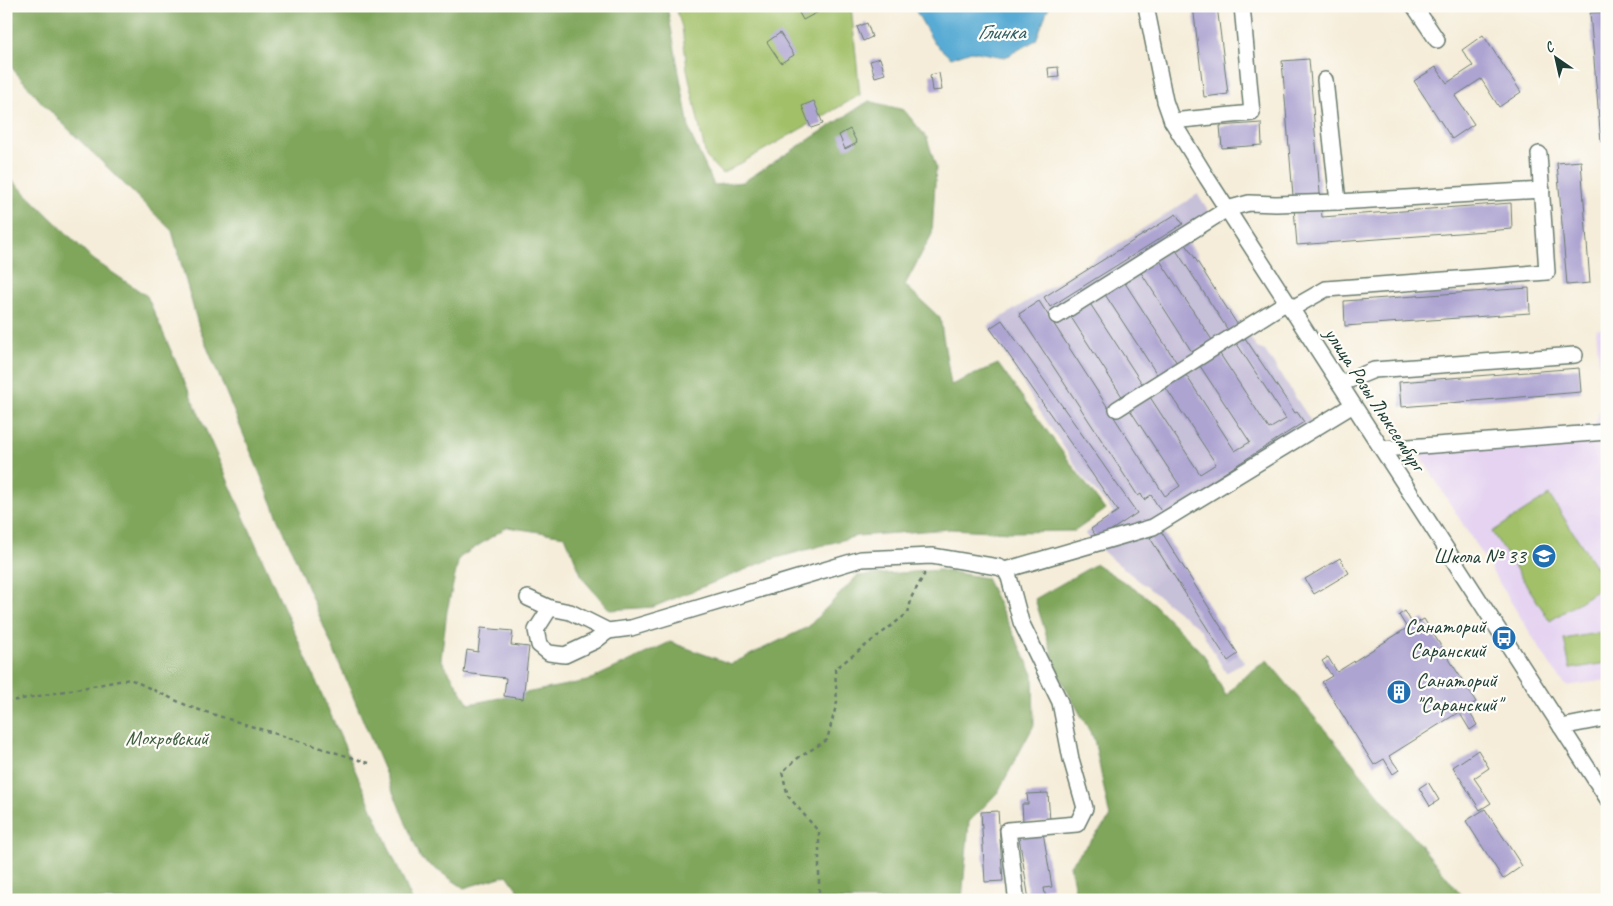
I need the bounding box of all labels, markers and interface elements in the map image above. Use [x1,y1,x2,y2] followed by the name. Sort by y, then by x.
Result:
[977,18,1027,46] water label: Глинка
[1530,32,1580,82] north arrow
[1541,37,1558,57] text: С
[1318,321,1433,479] street label: улица Розы Люксембург
[1433,543,1528,569] place label: Школа № 33
[1531,543,1557,569] school or university icon: Школа № 33
[1405,613,1487,663] place label: Санаторий Саранский
[1491,625,1517,651] bus stop icon: Санаторий Саранский
[1416,667,1506,717] place label: Санаторий "Саранский"
[1386,679,1412,705] building icon: Санаторий "Саранский"
[126,725,210,751] park label: Мохровский

